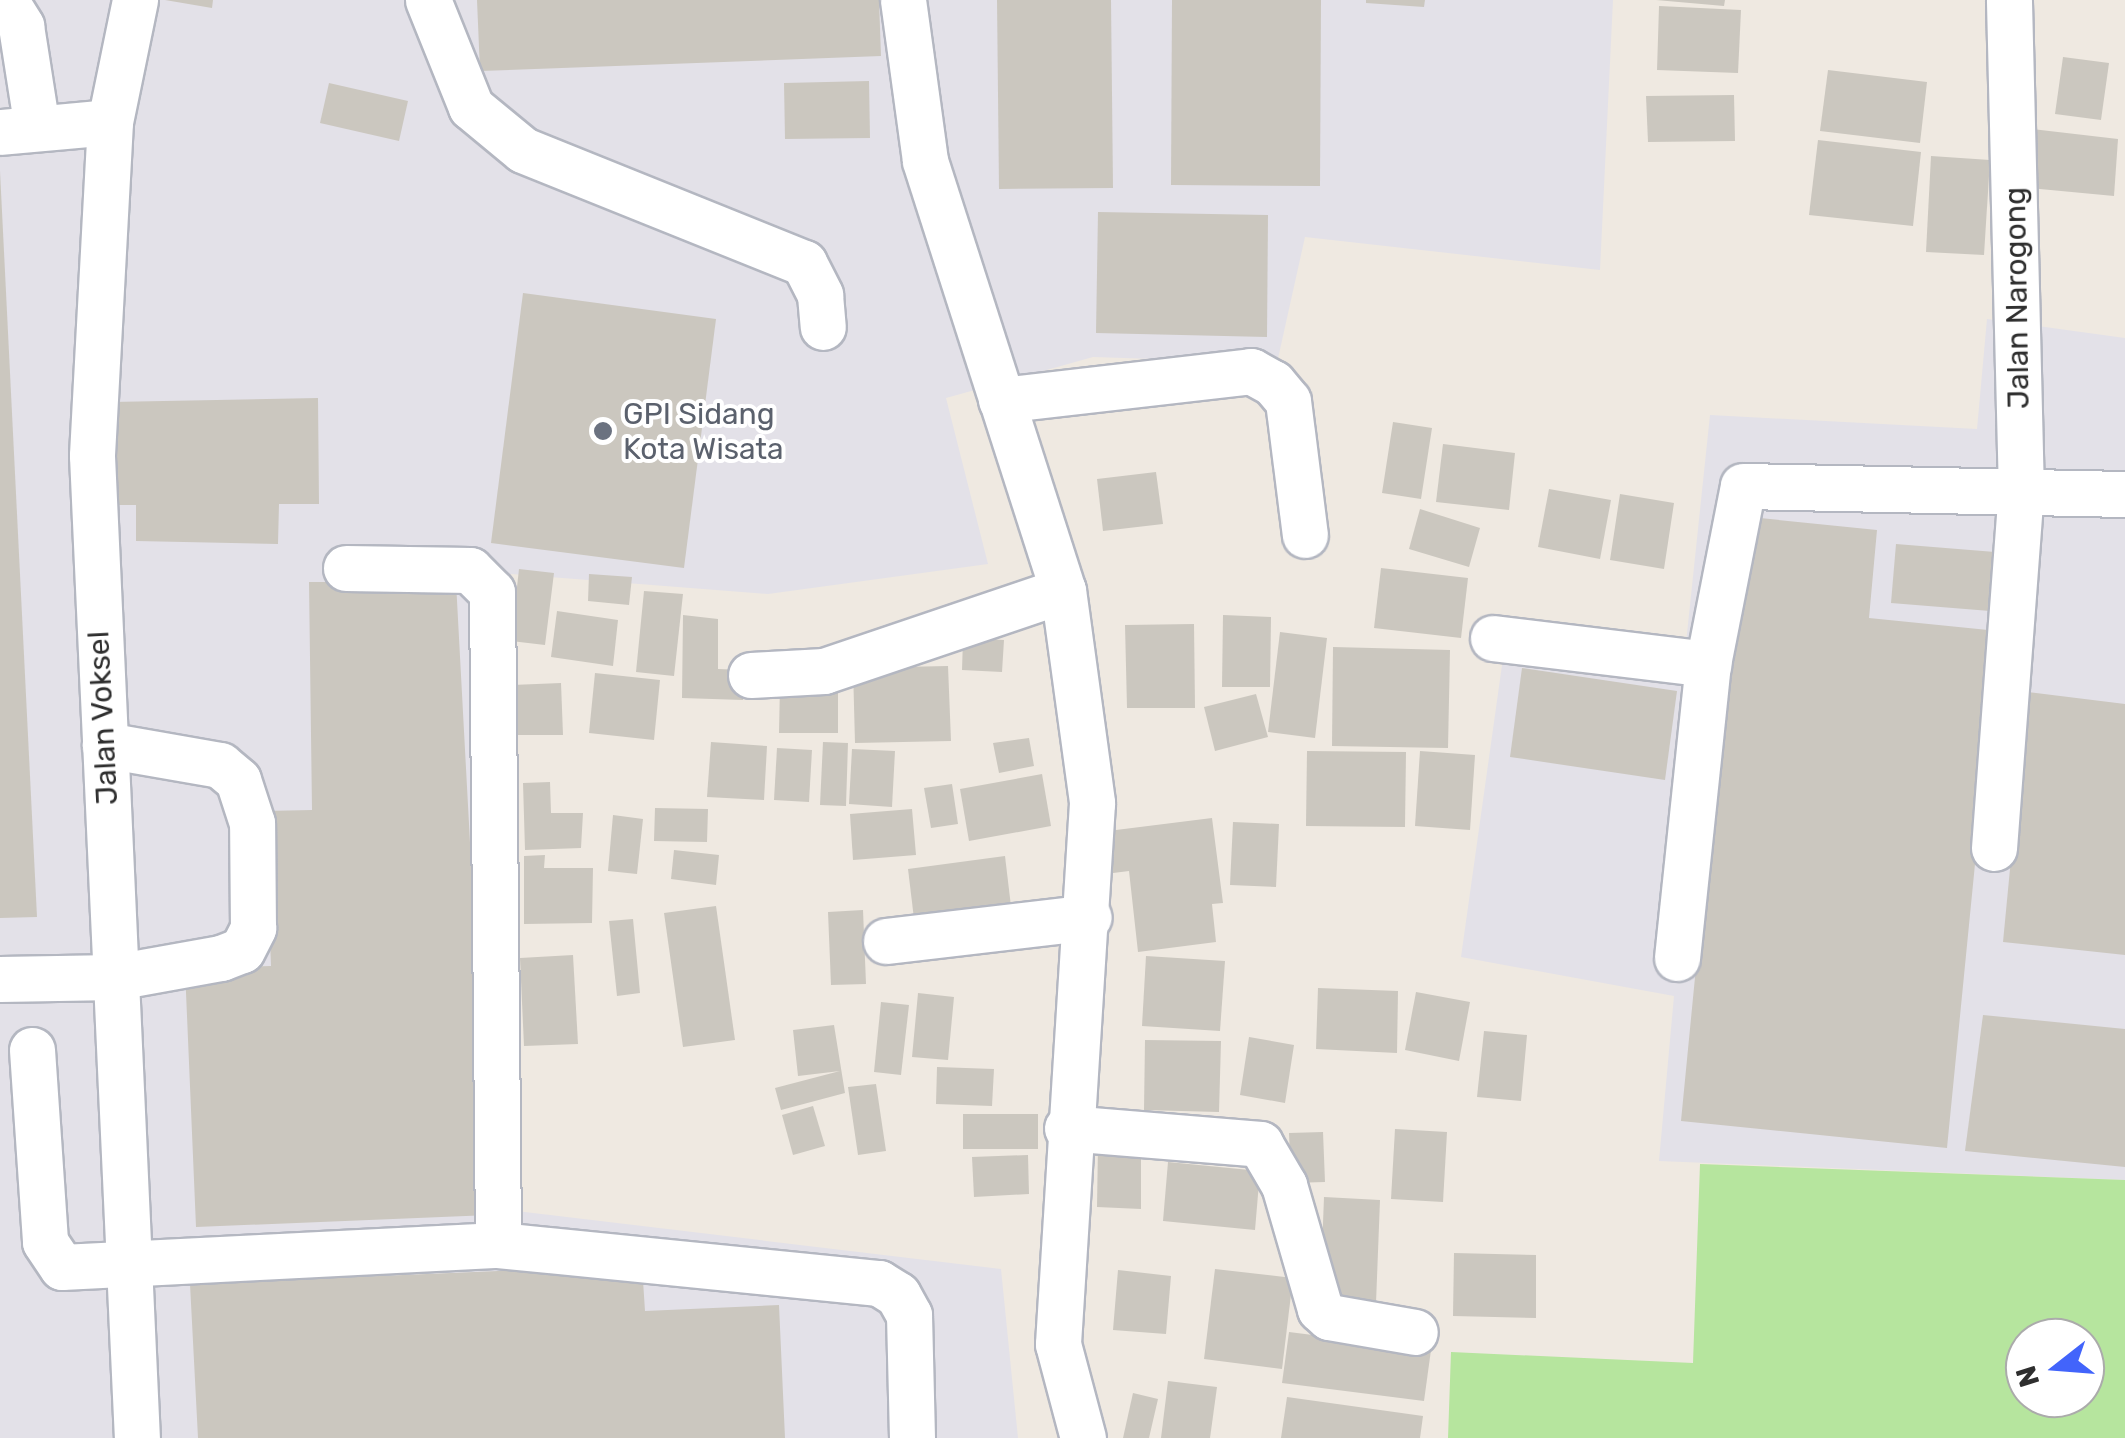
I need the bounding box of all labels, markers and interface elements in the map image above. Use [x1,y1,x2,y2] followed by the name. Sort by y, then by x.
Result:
[1997,187,2037,409] street label: Jalan Narogong
[623,396,784,466] place label: GPI Sidang Kota Wisata
[592,420,614,442] marker: GPI Sidang Kota Wisata
[80,630,126,806] street label: Jalan Voksel
[2005,1318,2105,1418] north arrow
[2009,1362,2046,1391] text: N

